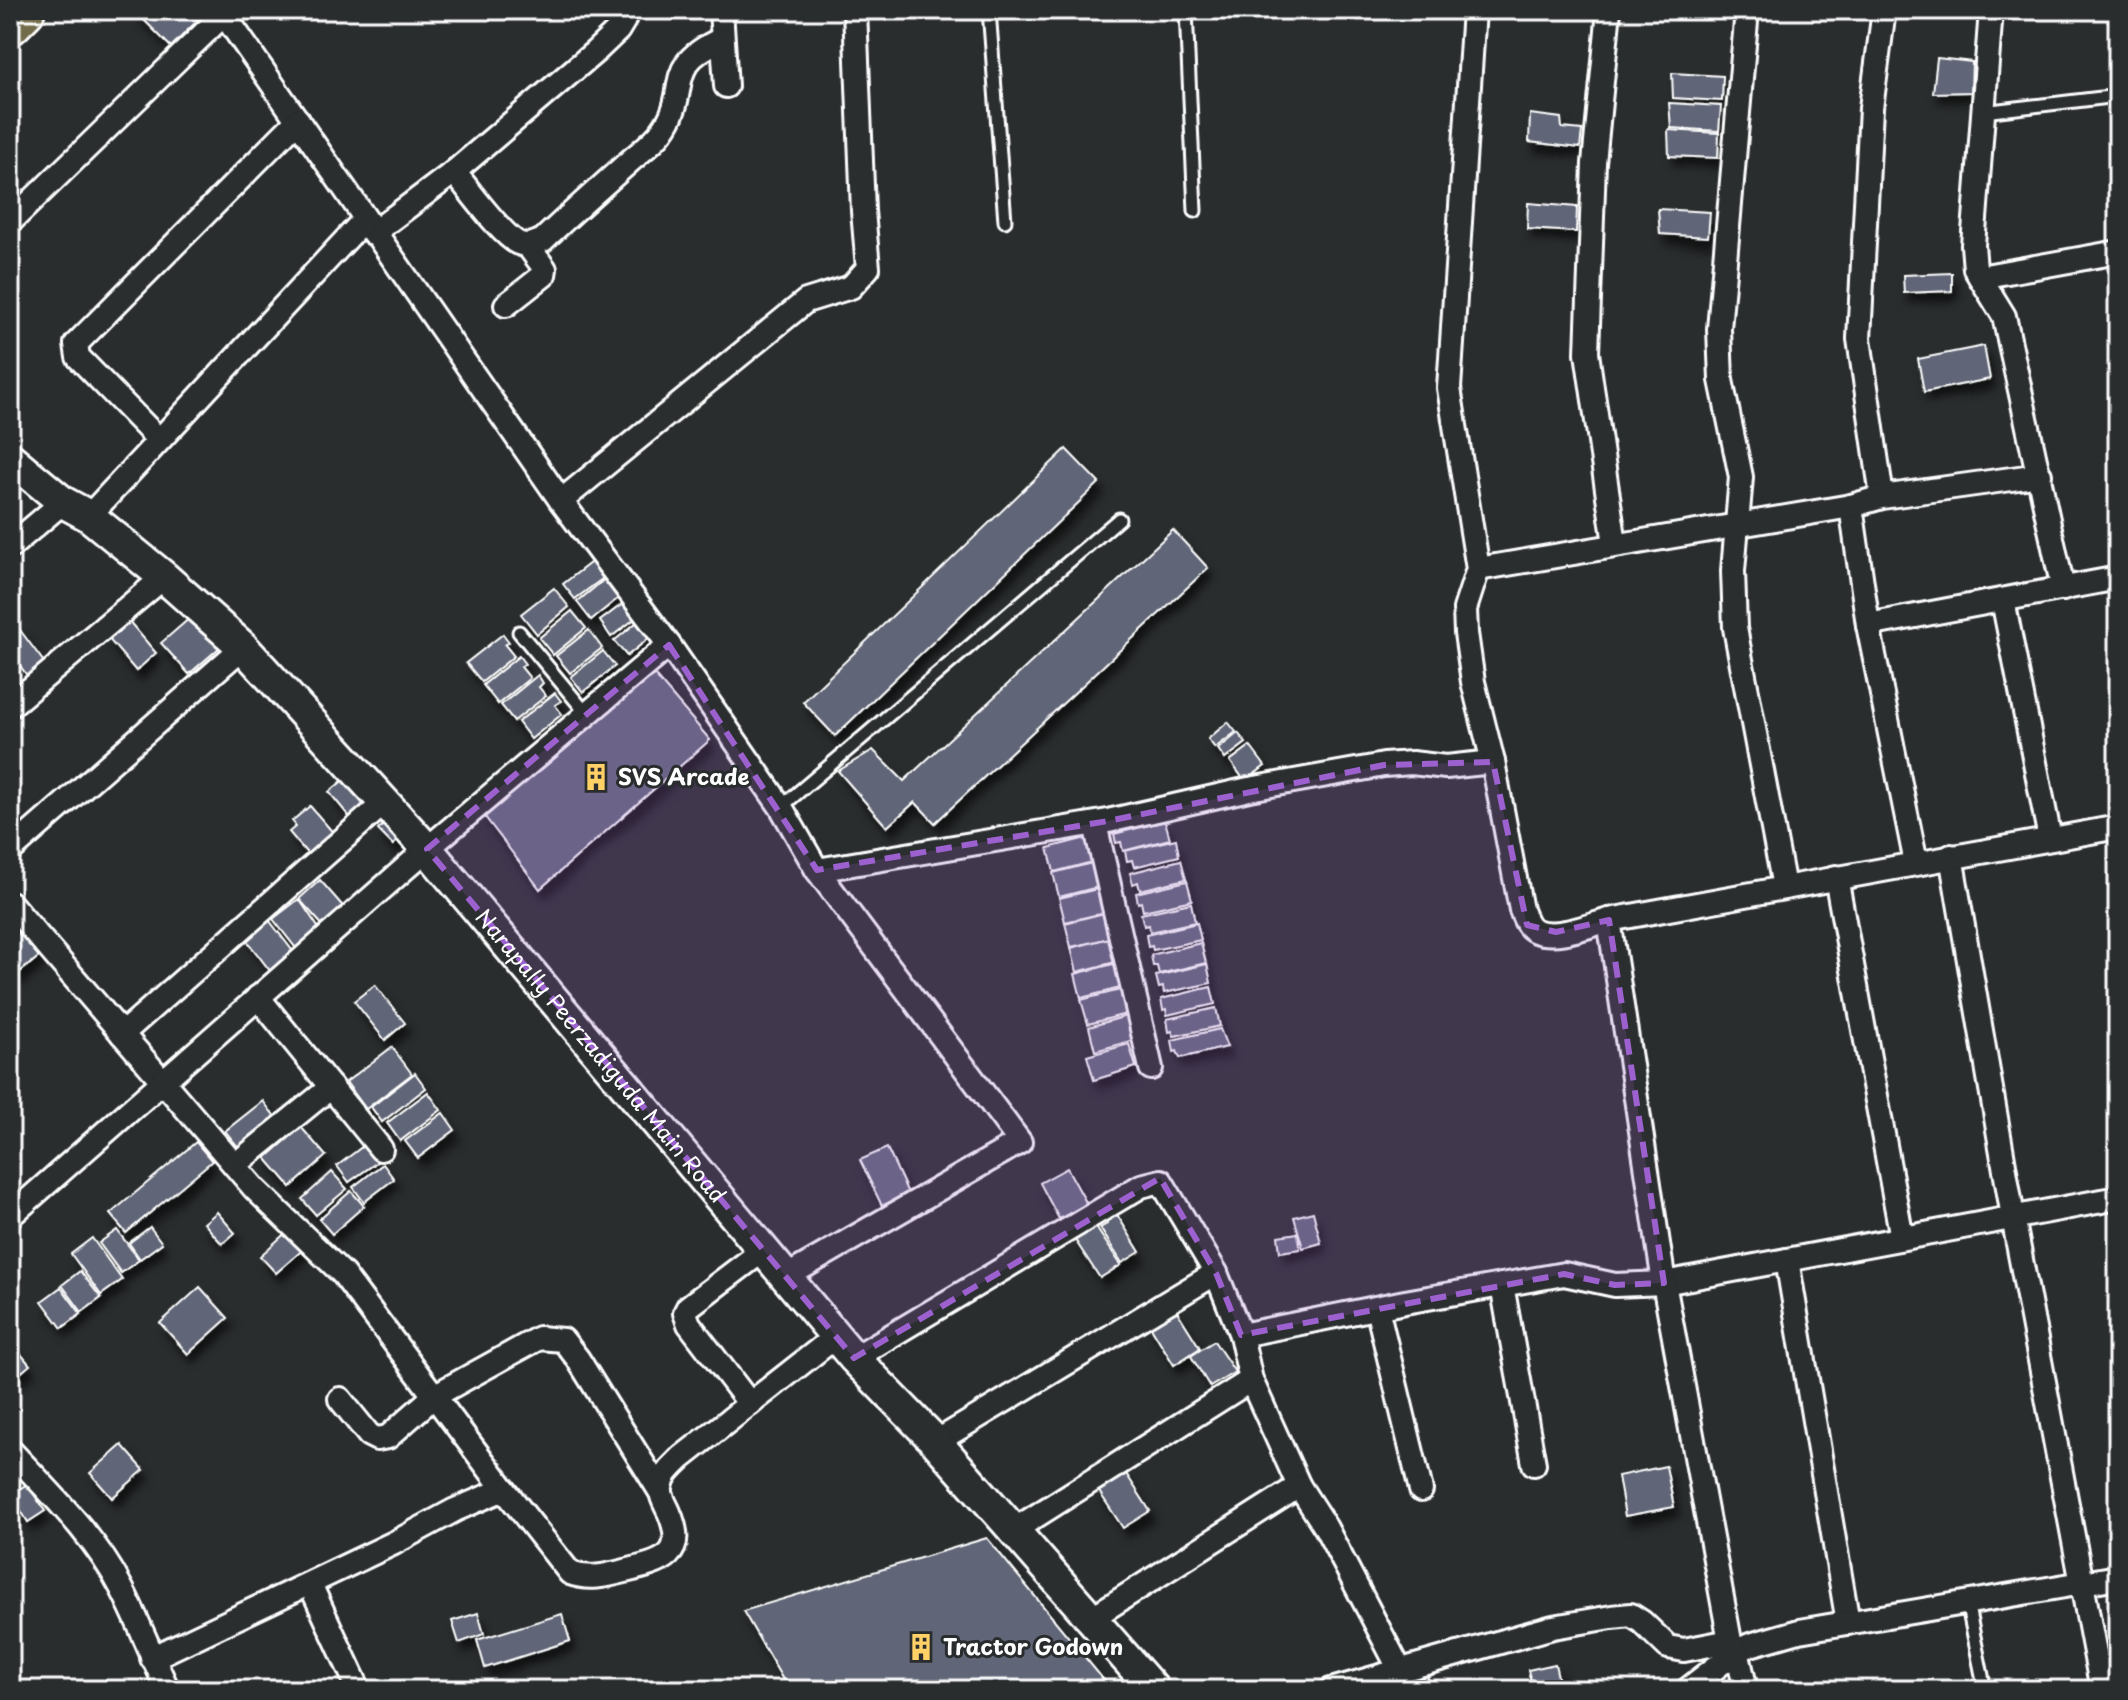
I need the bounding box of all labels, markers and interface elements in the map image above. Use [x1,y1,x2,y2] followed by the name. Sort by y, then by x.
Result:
[618,759,749,792] place label: SVS Arcade
[581,762,611,792] building icon: SVS Arcade
[469,901,735,1209] street label: Narapally Peerzadiguda Main Road
[943,1629,1123,1662] place label: Tractor Godown
[906,1632,936,1662] building icon: Tractor Godown

